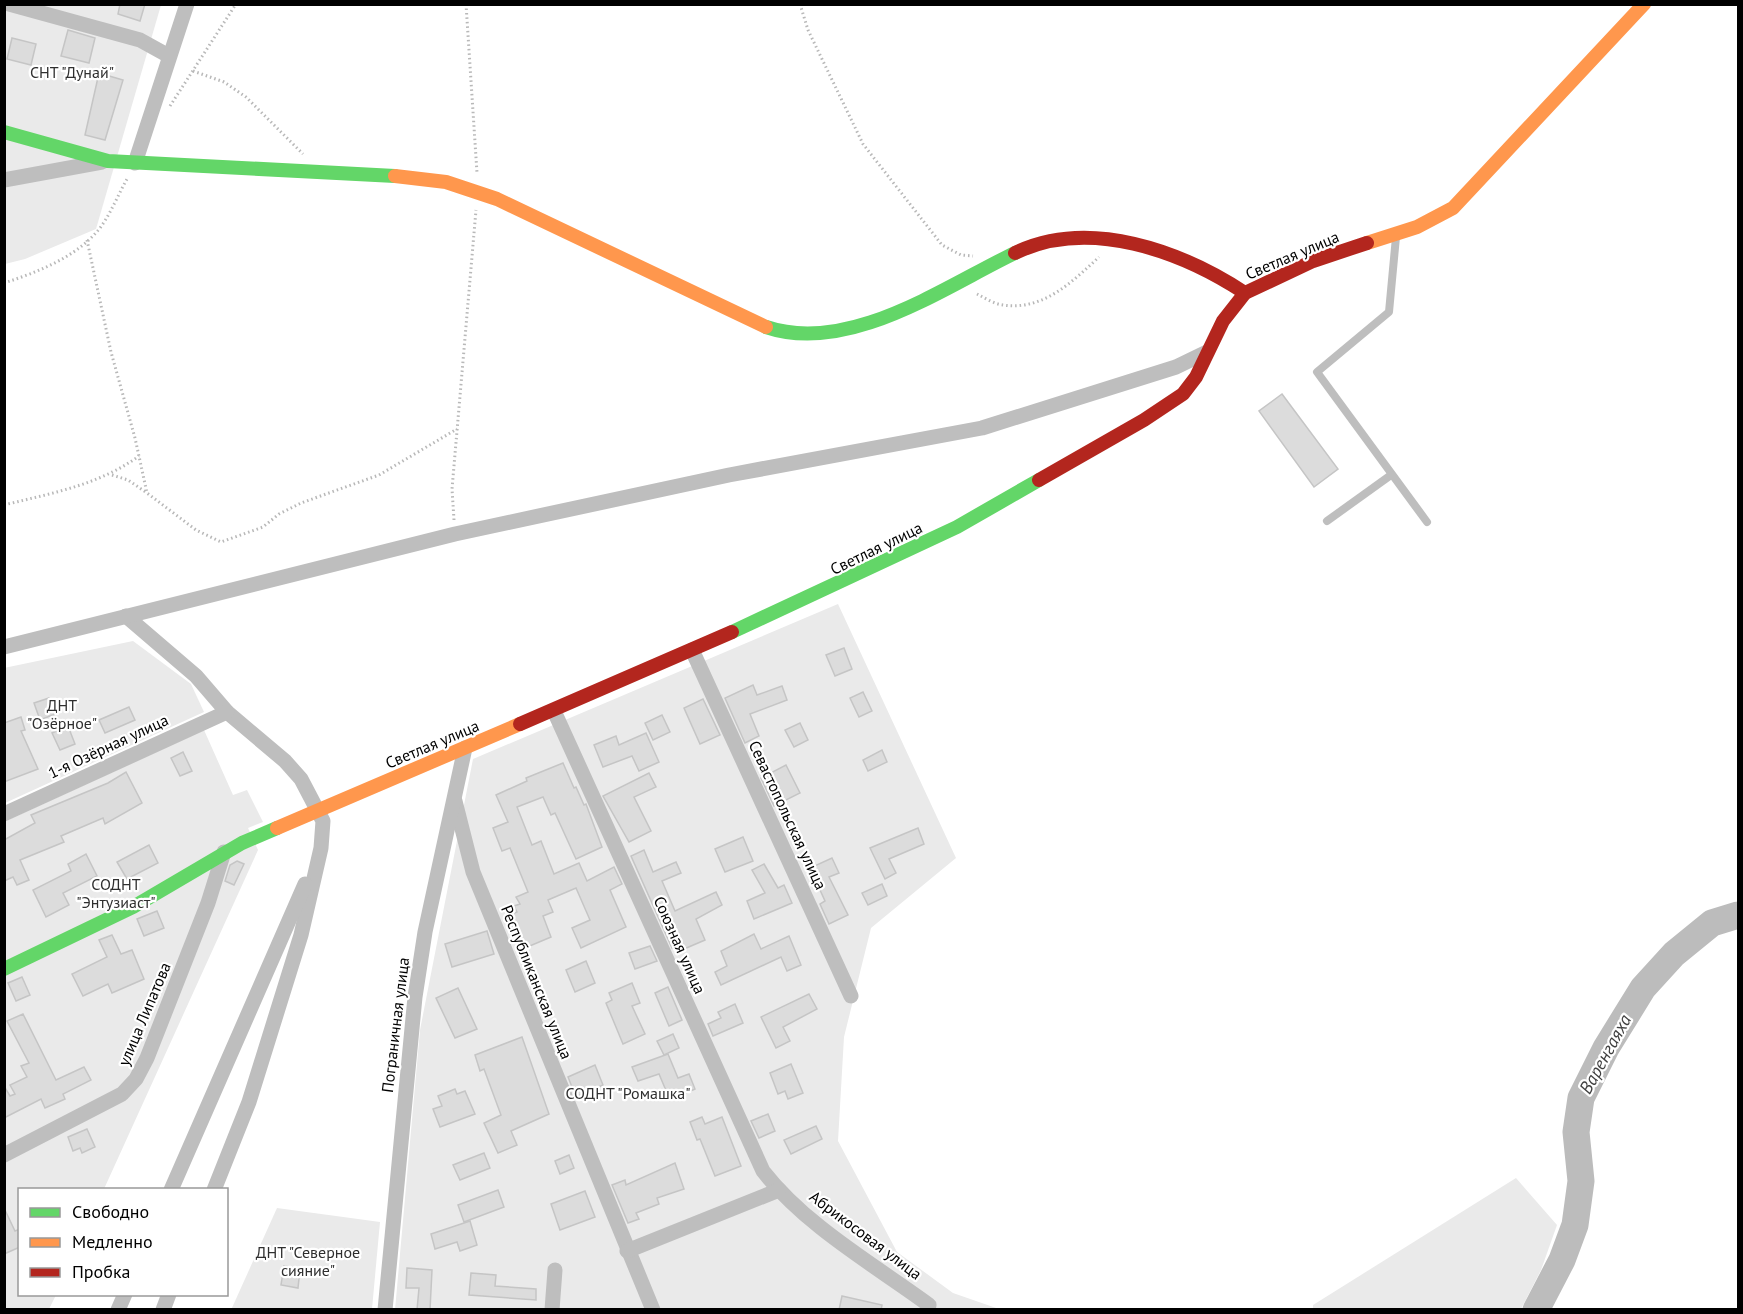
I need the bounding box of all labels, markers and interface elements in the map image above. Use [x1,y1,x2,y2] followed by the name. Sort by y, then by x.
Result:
[30,62,114,82] park label: СНТ "Дунай"
[1242,226,1342,284] street label: Светлая улица
[827,517,925,579] street label: Светлая улица
[27,695,97,733] park label: ДНТ "Озёрное"
[45,709,171,783] street label: 1-я Озёрная улица
[382,715,482,773] street label: Светлая улица
[745,737,831,893] street label: Севастопольская улица
[76,874,156,912] park label: СОДНТ "Энтузиаст"
[650,893,710,997] street label: Союзная улица
[497,902,577,1062] street label: Республиканская улица
[377,956,413,1094] street label: Пограничная улица
[113,959,175,1069] street label: улица Липатова
[1574,1010,1636,1098] water label: Варенгаяха
[565,1083,691,1103] park label: СОДНТ "Ромашка"
[806,1186,926,1284] street label: Абрикосовая улица
[18,1188,228,1296] legend
[72,1200,149,1223] text: Свободно
[72,1230,153,1253] text: Медленно
[256,1242,360,1280] park label: ДНТ "Северное сияние"
[72,1260,130,1283] text: Пробка

